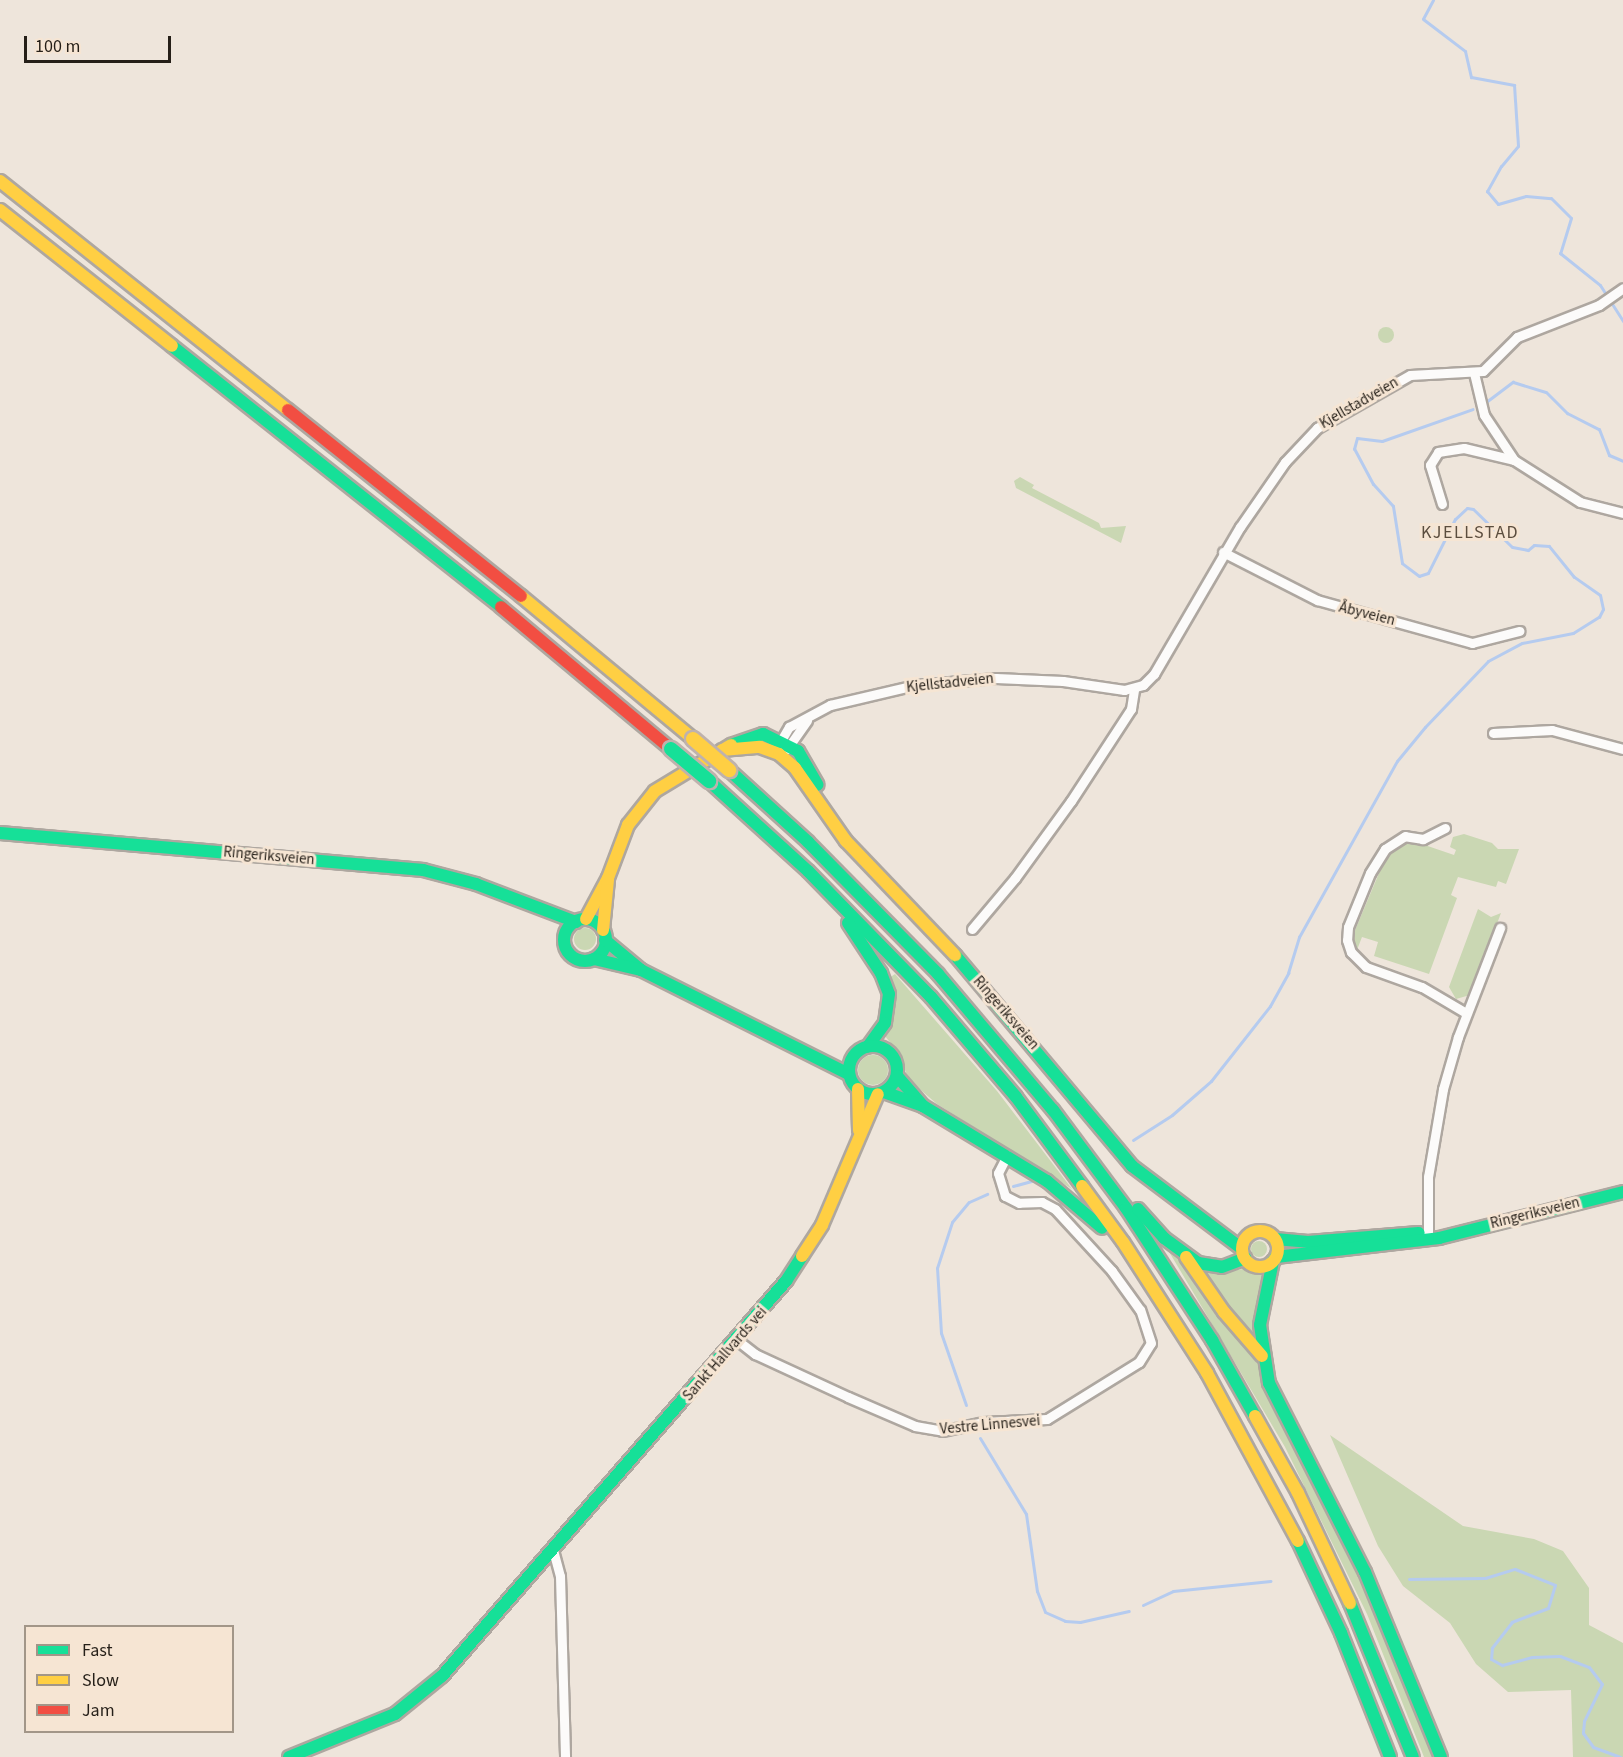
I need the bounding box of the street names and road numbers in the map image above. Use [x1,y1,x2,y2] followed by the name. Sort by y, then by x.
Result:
[1317,373,1401,433] street label: Kjellstadveien
[1337,598,1397,630] street label: Åbyveien
[905,669,995,697] street label: Kjellstadveien
[223,843,315,869] street label: Ringeriksveien
[969,973,1043,1053] street label: Ringeriksveien
[1488,1193,1582,1233] street label: Ringeriksveien
[679,1303,771,1405] street label: Sankt Hallvards vei
[939,1412,1041,1438] street label: Vestre Linnesvei

